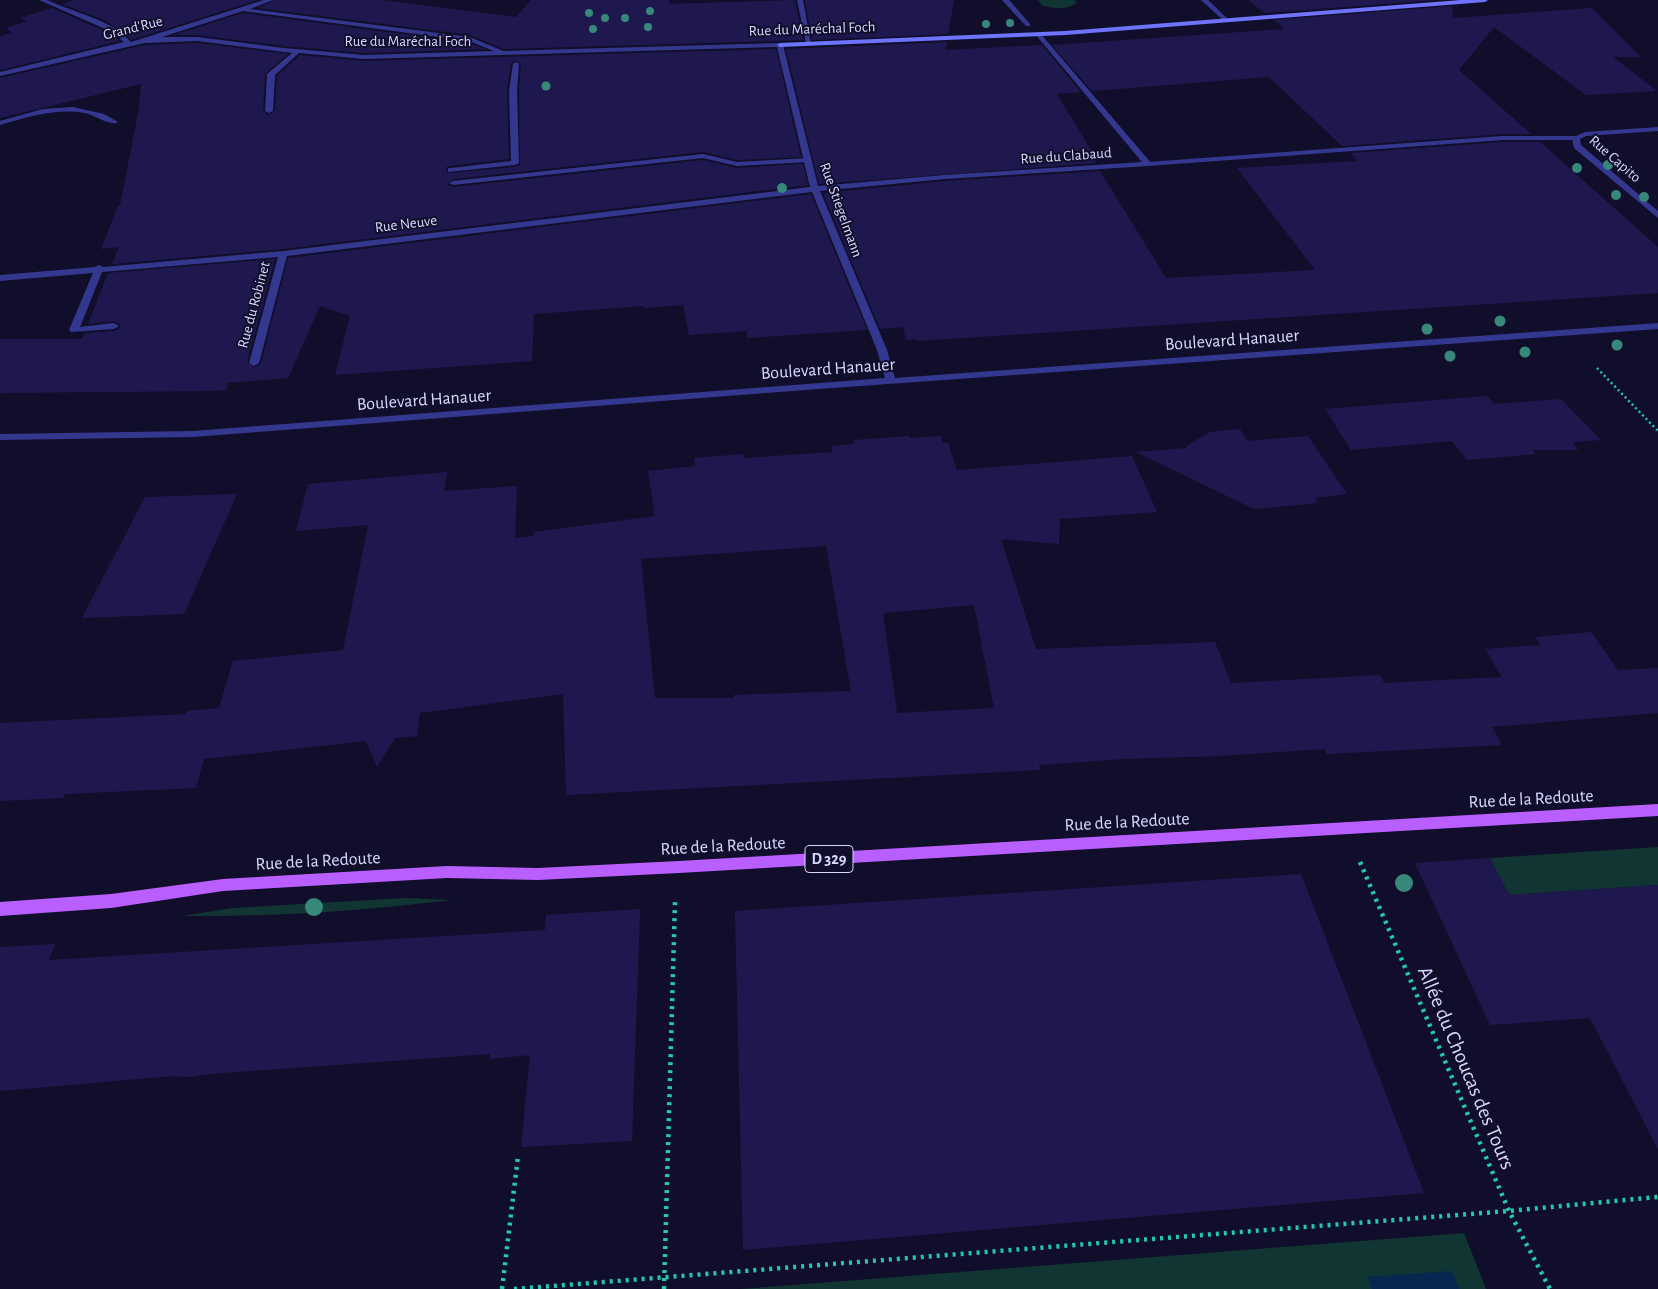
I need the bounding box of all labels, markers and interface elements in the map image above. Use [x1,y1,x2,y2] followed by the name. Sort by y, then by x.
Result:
[101,12,165,44] street label: Grand'Rue
[748,18,876,40] street label: Rue du Maréchal Foch
[345,32,471,50] street label: Rue du Maréchal Foch
[1585,132,1645,186] street label: Rue Capito
[1020,144,1112,168] street label: Rue du Clabaud
[816,160,866,260] street label: Rue Stiegelmann
[374,211,438,237] street label: Rue Neuve
[234,260,274,350] street label: Rue du Robinet
[1164,325,1300,355] street label: Boulevard Hanauer
[760,354,896,384] street label: Boulevard Hanauer
[356,385,492,415] street label: Boulevard Hanauer
[1468,785,1594,813] street label: Rue de la Redoute
[1064,808,1190,836] street label: Rue de la Redoute
[660,832,786,860] street label: Rue de la Redoute
[805,846,853,872] road number: D 329
[255,847,381,875] street label: Rue de la Redoute
[1412,963,1520,1173] street label: Allée du Choucas des Tours

